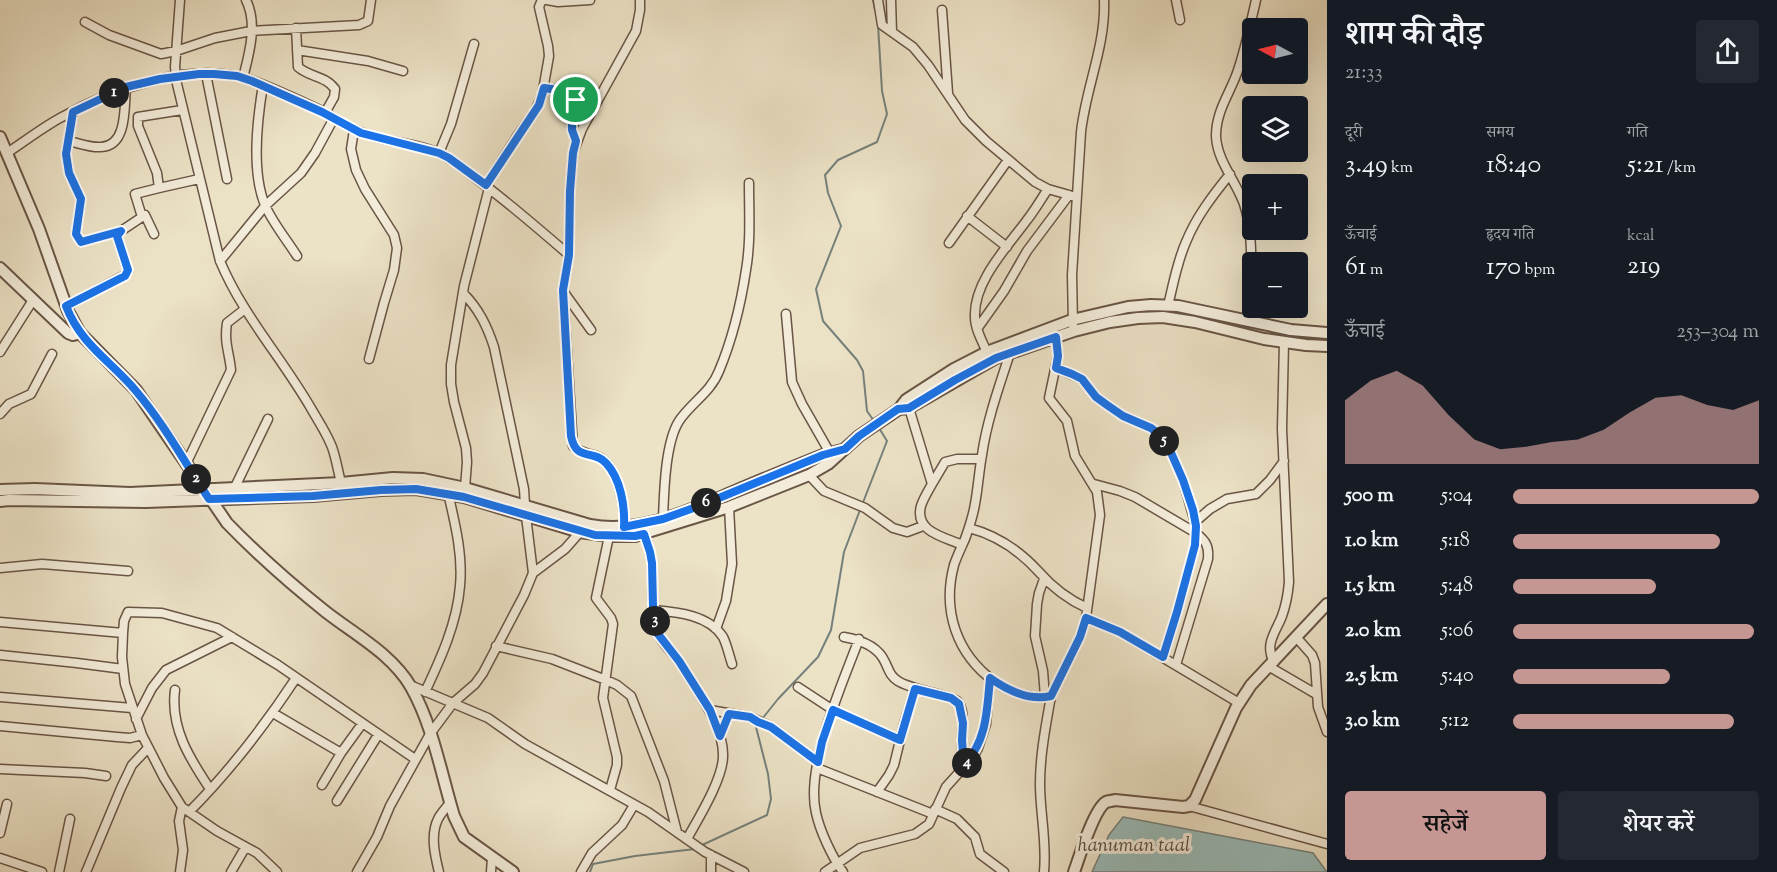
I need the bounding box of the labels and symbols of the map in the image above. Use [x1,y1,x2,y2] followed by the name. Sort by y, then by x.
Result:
[1242,18,1308,84] north arrow
[550,74,601,125] pin
[99,78,129,108] pin: 1
[1149,426,1179,456] pin: 5
[181,464,211,494] pin: 2
[691,488,721,518] pin: 6
[640,606,670,636] pin: 3
[952,748,982,778] pin: 4
[1078,832,1190,861] water label: hanuman taal

